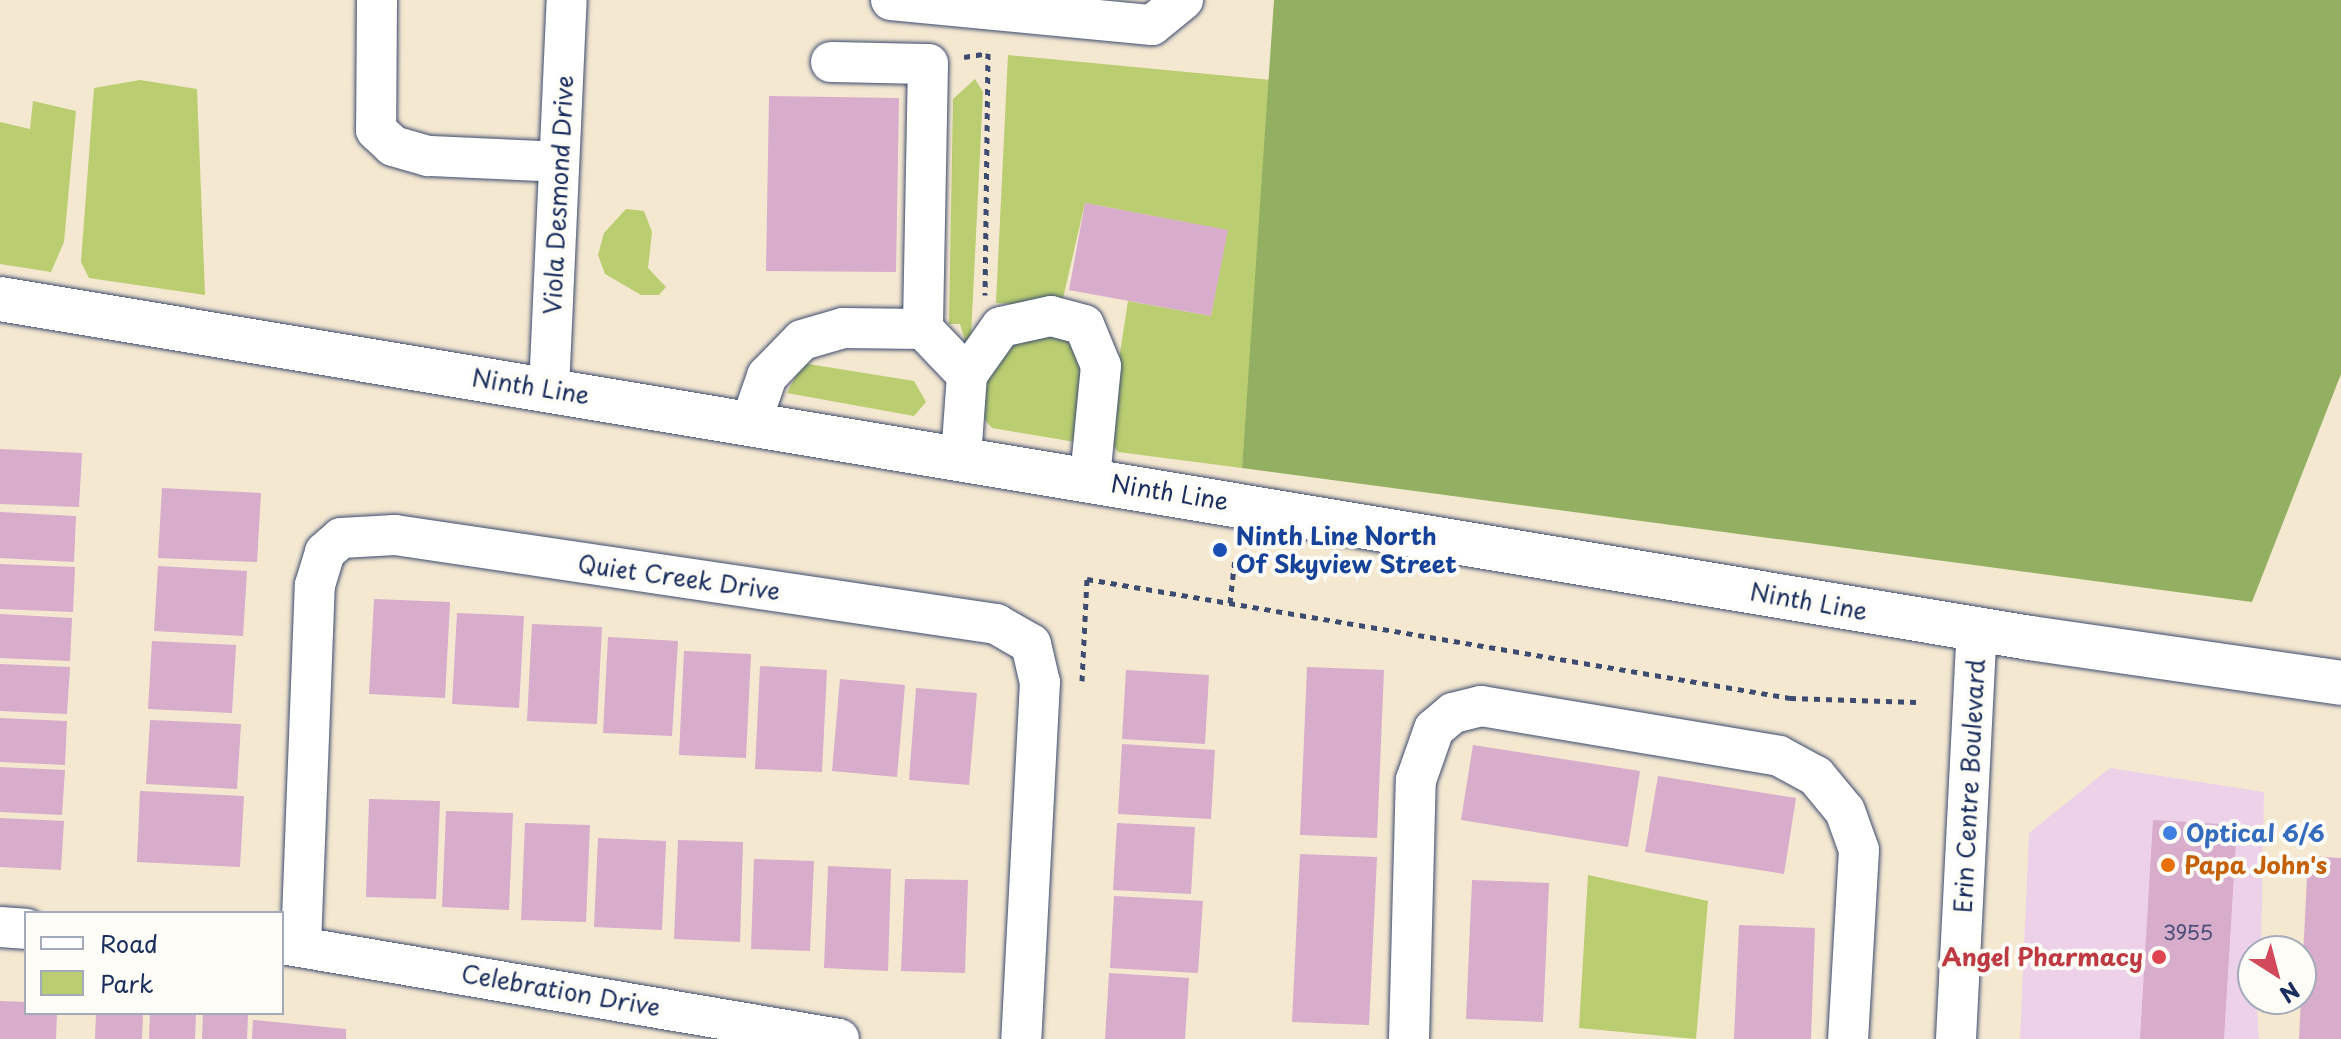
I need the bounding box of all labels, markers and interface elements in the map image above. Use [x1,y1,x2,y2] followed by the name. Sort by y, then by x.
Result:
[537,74,579,316] street label: Viola Desmond Drive
[470,362,592,410] street label: Ninth Line
[1109,468,1231,516] street label: Ninth Line
[1236,522,1458,578] place label: Ninth Line North Of Skyview Street
[1211,541,1229,559] marker: Ninth Line North Of Skyview Street
[574,548,784,606] street label: Quiet Creek Drive
[1747,576,1871,626] street label: Ninth Line
[1948,658,1990,914] street label: Erin Centre Boulevard
[2186,819,2325,847] place label: Optical 6/6
[2161,824,2179,842] marker: Optical 6/6
[2184,851,2329,879] place label: Papa John's
[2159,856,2177,874] marker: Papa John's
[24,911,284,1015] legend
[2163,920,2213,944] house number: 3955
[100,925,158,961] text: Road
[2237,935,2317,1015] north arrow
[1940,943,2143,971] place label: Angel Pharmacy
[2150,948,2168,966] marker: Angel Pharmacy
[459,958,663,1022] street label: Celebration Drive
[100,965,154,1001] text: Park
[2273,975,2307,1012] text: N

